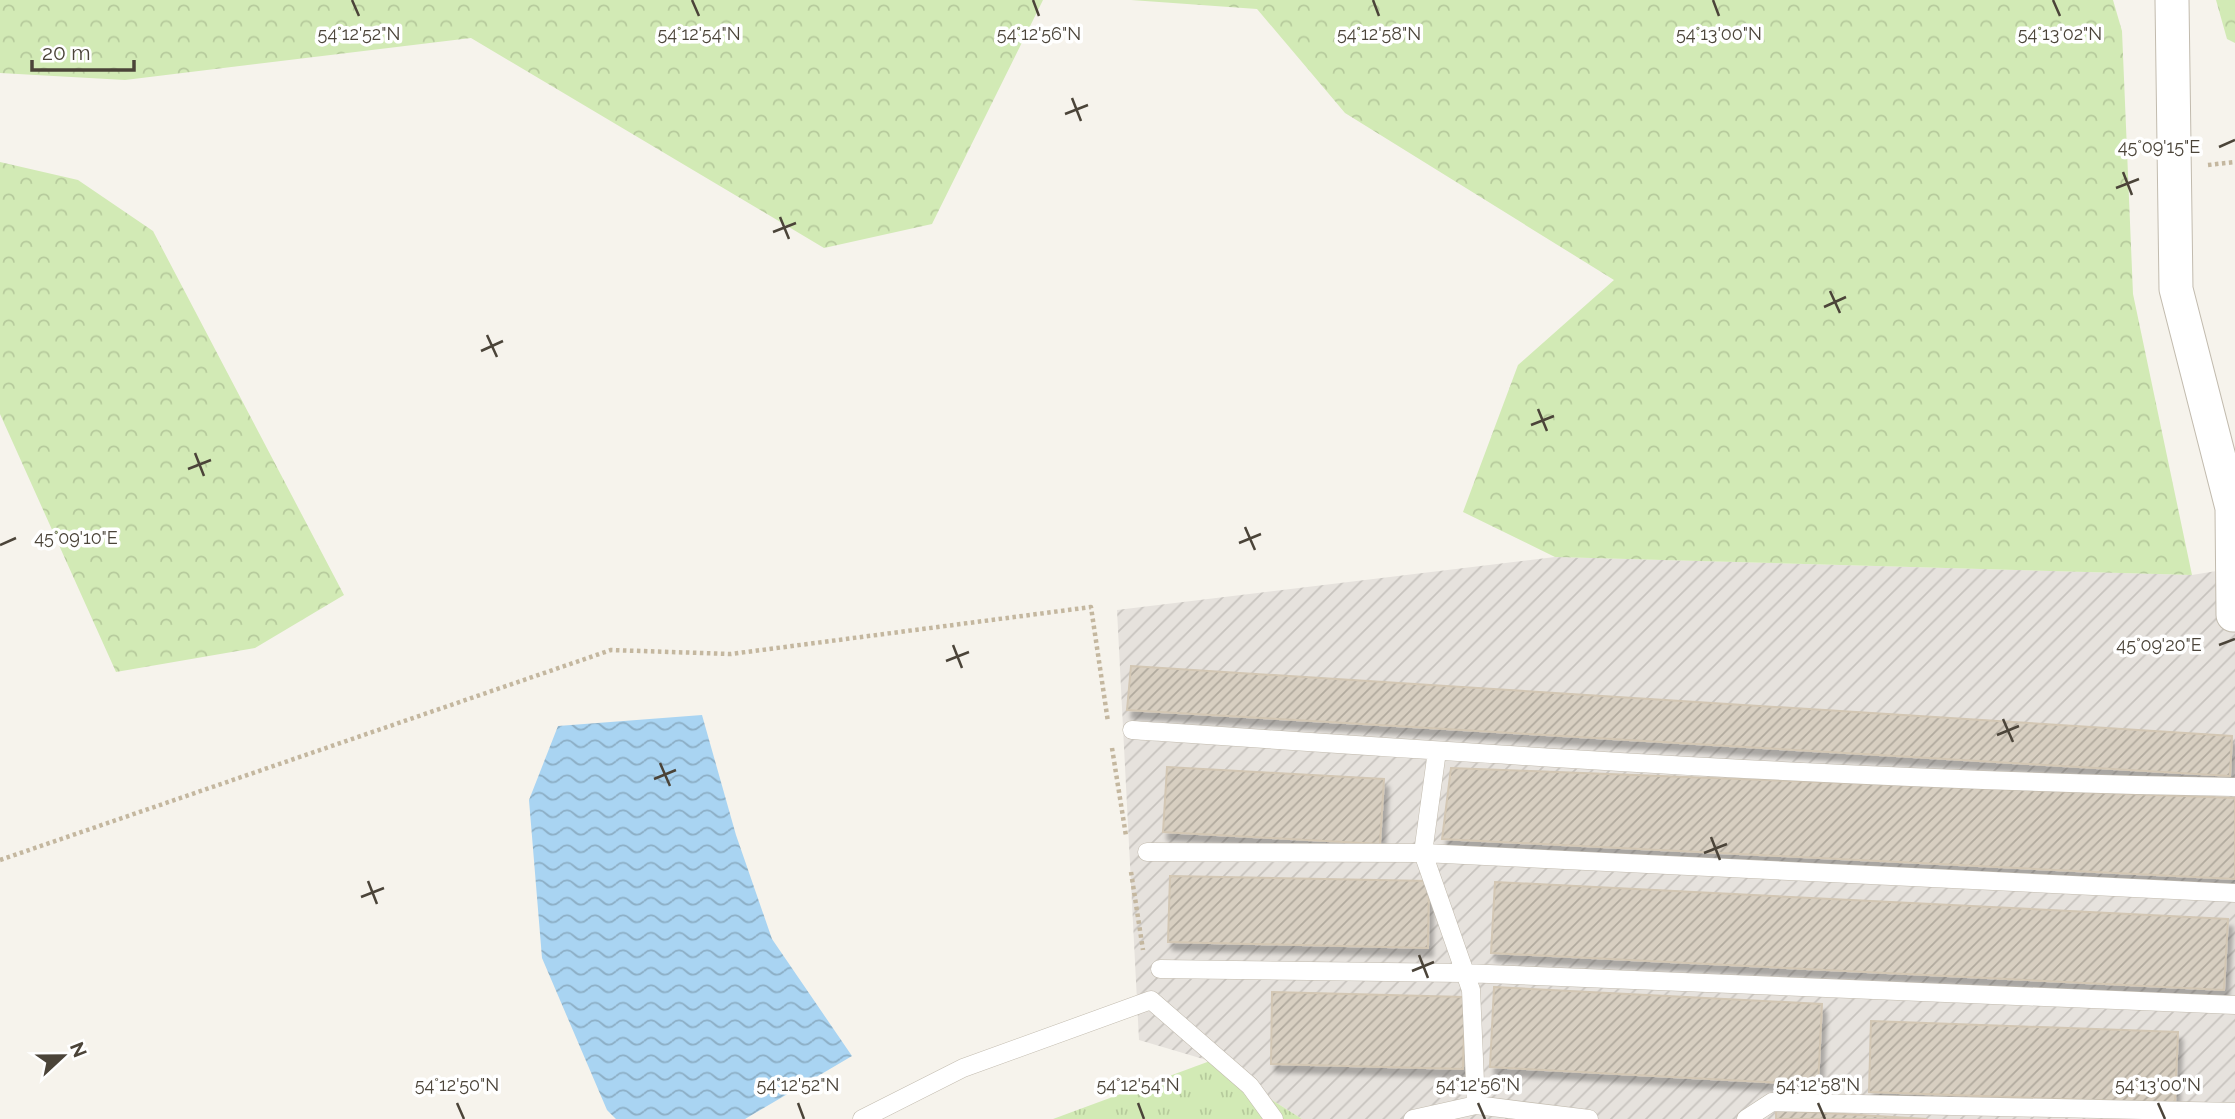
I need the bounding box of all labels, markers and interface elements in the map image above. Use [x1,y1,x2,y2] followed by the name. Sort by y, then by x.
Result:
[318,23,400,44] text: 54°12'52"N
[657,23,741,44] text: 54°12'54"N
[997,23,1081,44] text: 54°12'56"N
[1337,23,1421,44] text: 54°12'58"N
[1676,23,1762,44] text: 54°13'00"N
[2018,23,2102,44] text: 54°13'02"N
[32,28,133,72] scale bar
[42,40,90,65] text: 20 m
[2118,136,2200,157] text: 45°09'15"E
[34,527,118,548] text: 45°09'10"E
[2116,634,2202,655] text: 45°09'20"E
[28,1021,98,1091] north arrow
[66,1039,92,1060] text: N
[415,1074,499,1095] text: 54°12'50"N
[757,1074,839,1095] text: 54°12'52"N
[1096,1074,1180,1095] text: 54°12'54"N
[1436,1074,1520,1095] text: 54°12'56"N
[1776,1074,1860,1095] text: 54°12'58"N
[2115,1074,2201,1095] text: 54°13'00"N

